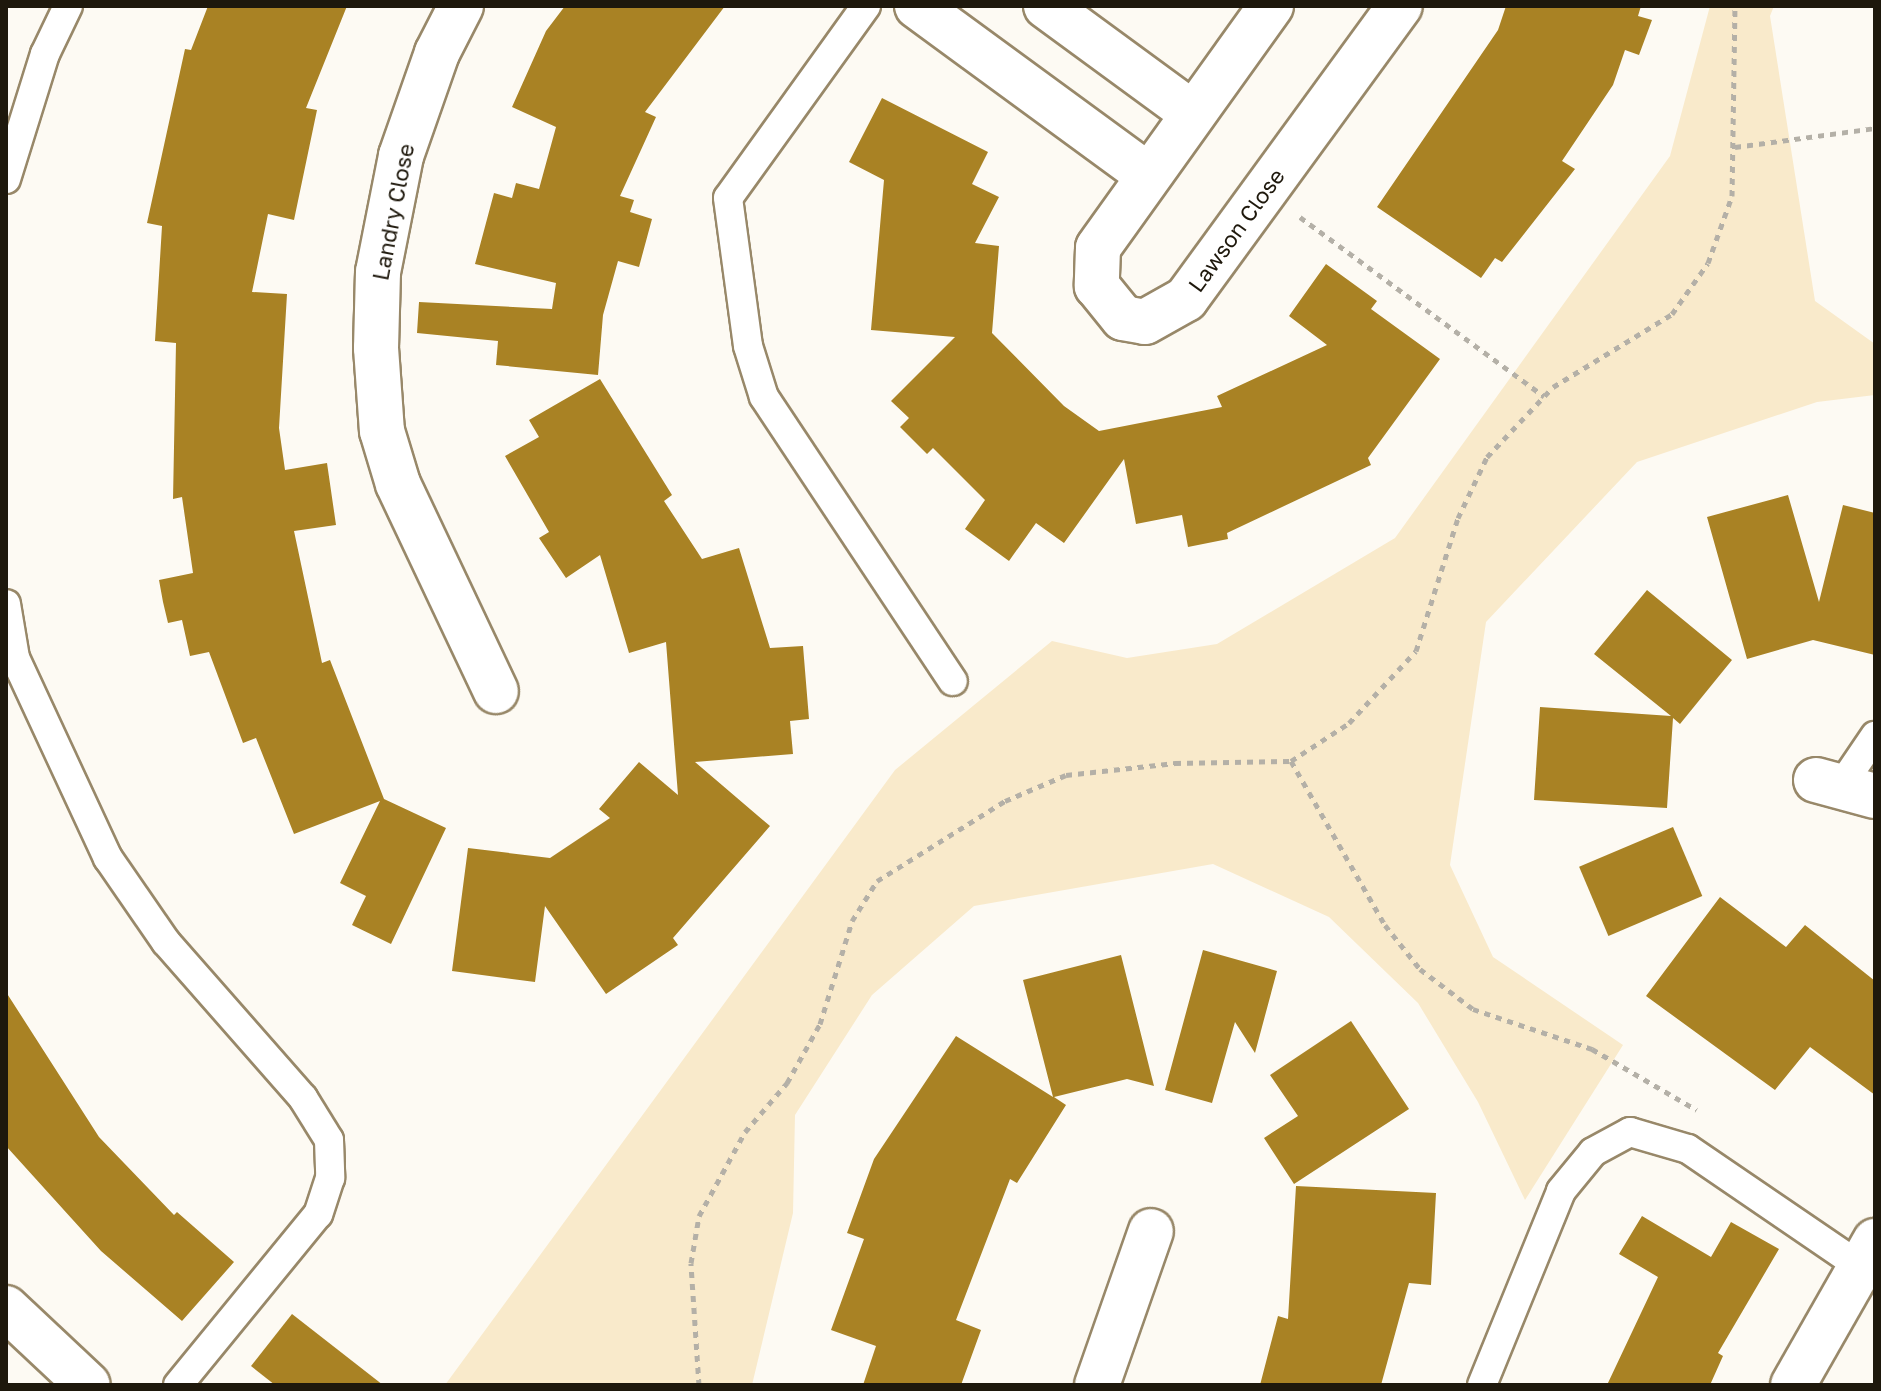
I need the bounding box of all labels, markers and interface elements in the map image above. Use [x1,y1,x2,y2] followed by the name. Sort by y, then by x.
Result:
[367,141,419,283] street label: Landry Close
[1182,163,1290,297] street label: Lawson Close

